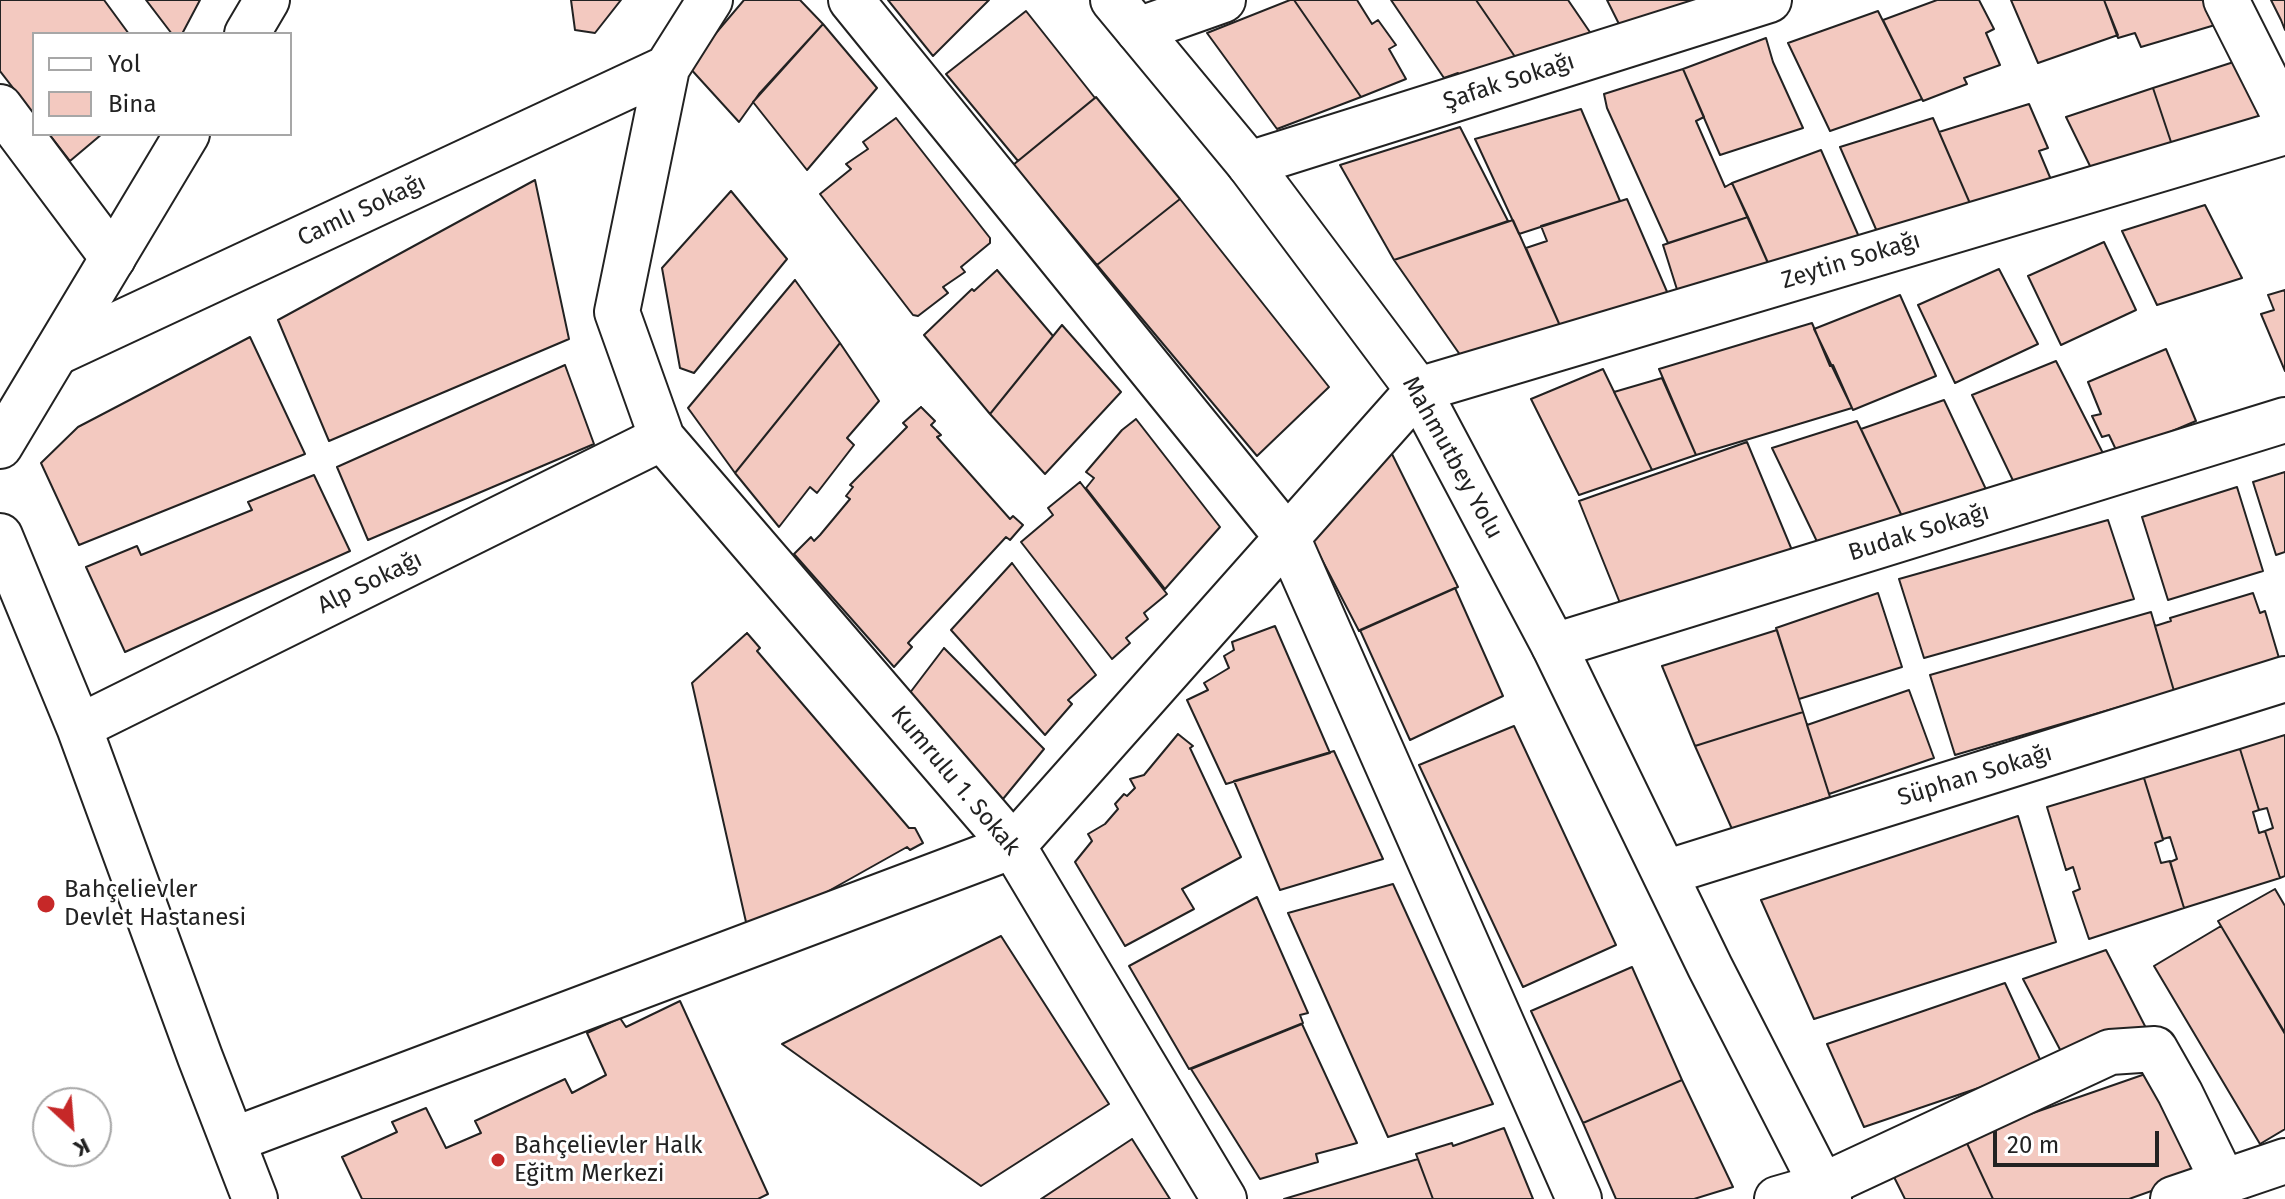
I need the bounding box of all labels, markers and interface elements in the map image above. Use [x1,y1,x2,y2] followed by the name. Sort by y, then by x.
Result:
[32,32,292,136] legend
[1440,47,1578,117] street label: Şafak Sokağı
[108,50,141,78] text: Yol
[108,90,156,118] text: Bina
[293,169,431,253] street label: Camlı Sokağı
[1778,226,1924,296] street label: Zeytin Sokağı
[1395,372,1509,544] street label: Mahmutbey Yolu
[1845,498,1993,568] street label: Budak Sokağı
[313,545,427,621] street label: Alp Sokağı
[884,701,1026,861] street label: Kumrulu 1. Sokak
[1894,739,2056,813] street label: Süphan Sokağı
[64,876,246,932] place label: Bahçelievler Devlet Hastanesi
[35,893,57,915] marker: Bahçelievler Devlet Hastanesi
[32,1087,112,1167] north arrow
[1997,1115,2163,1165] scale bar
[2007,1131,2059,1159] text: 20 m
[70,1132,94,1162] text: K
[514,1132,702,1188] place label: Bahçelievler Halk Eğitm Merkezi
[489,1151,507,1169] marker: Bahçelievler Halk Eğitm Merkezi

